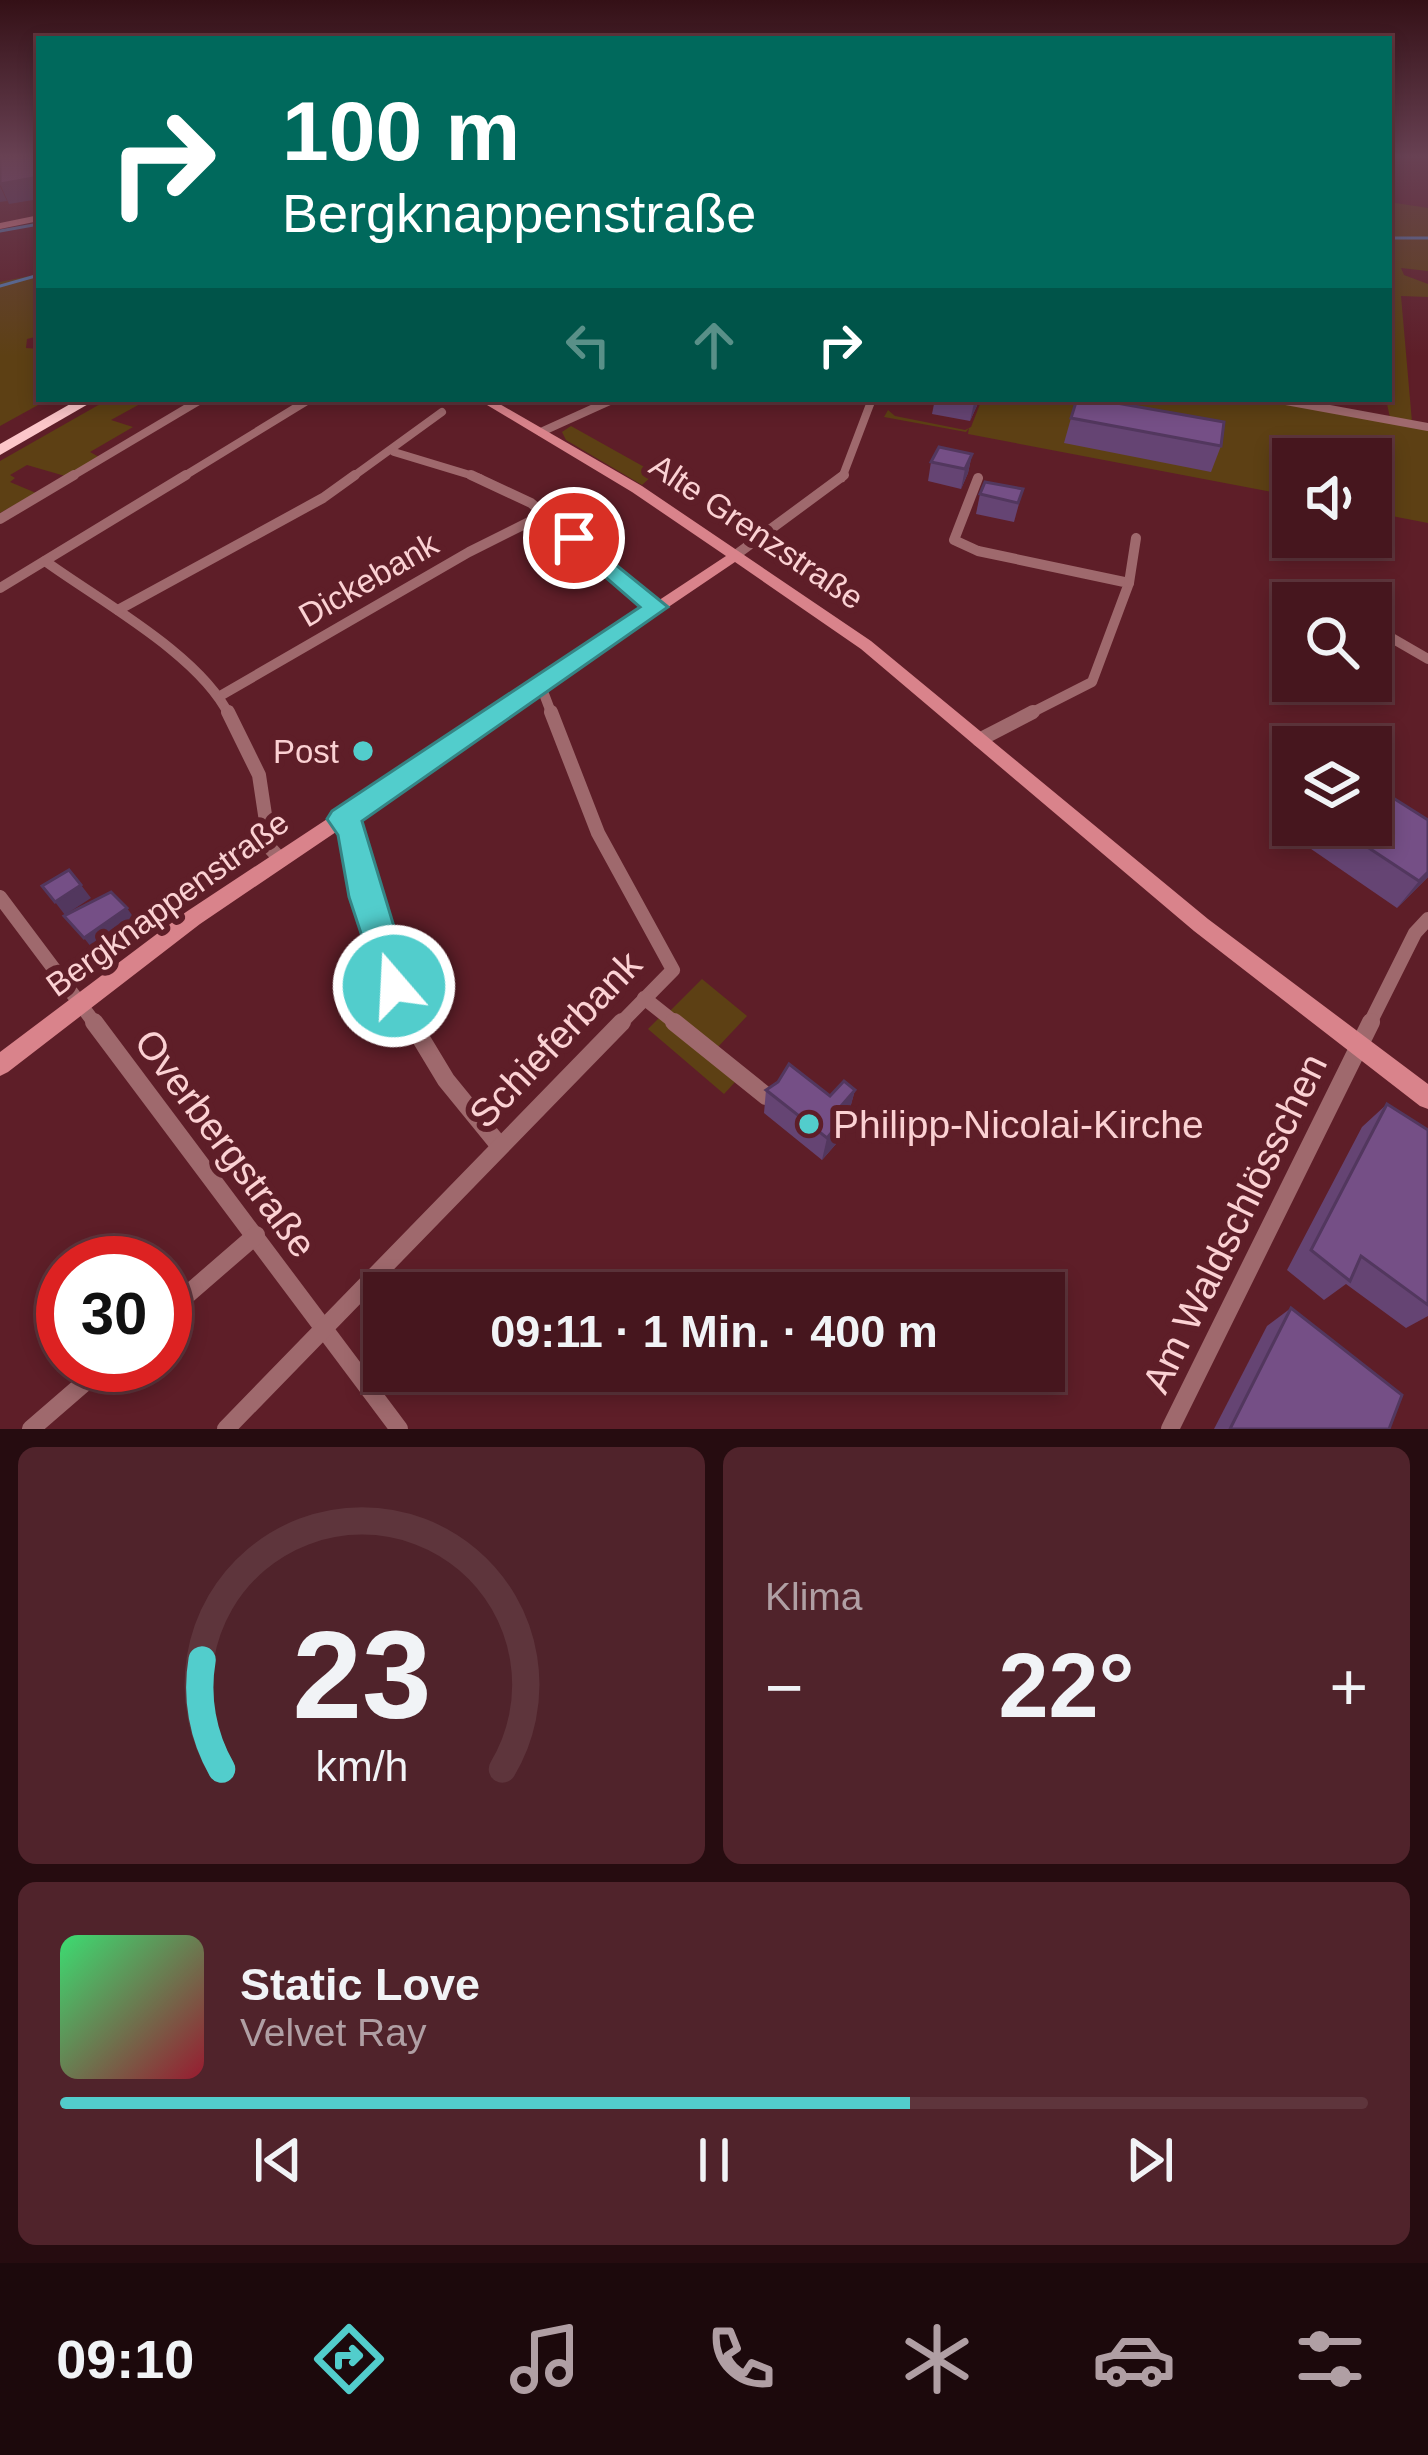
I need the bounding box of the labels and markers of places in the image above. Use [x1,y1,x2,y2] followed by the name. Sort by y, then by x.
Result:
[523,487,625,589] pin
[273,733,339,770] place label: Post
[350,738,376,764] marker: Post
[833,1103,1204,1146] place label: Philipp-Nicolai-Kirche
[796,1111,822,1137] marker: Philipp-Nicolai-Kirche

